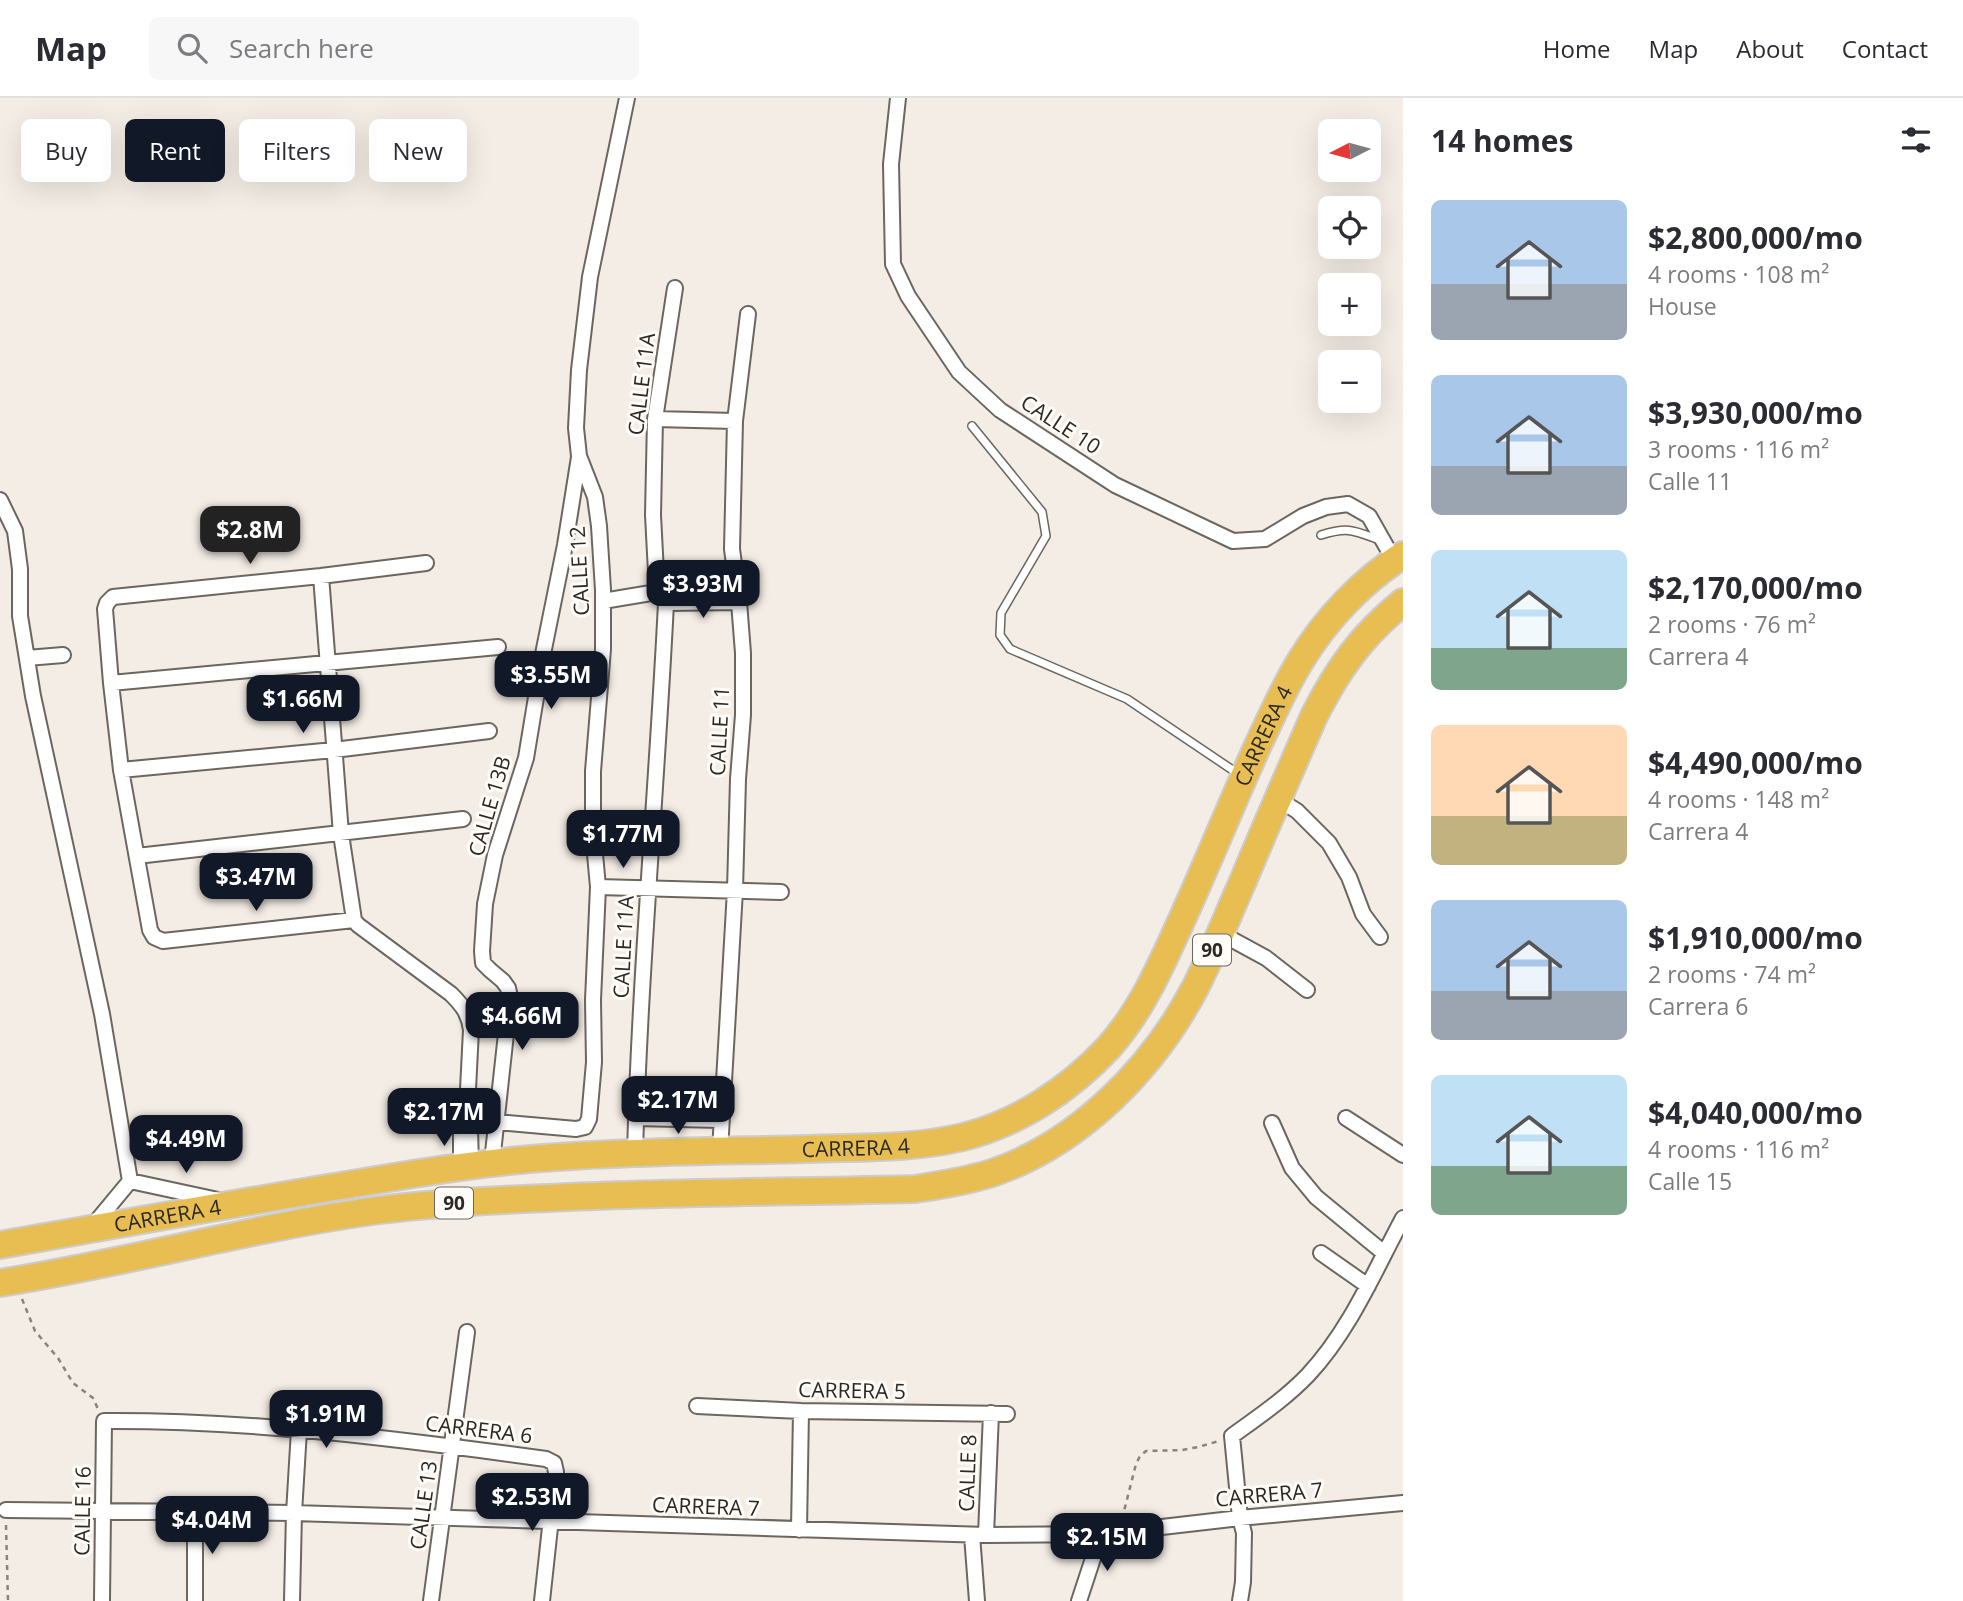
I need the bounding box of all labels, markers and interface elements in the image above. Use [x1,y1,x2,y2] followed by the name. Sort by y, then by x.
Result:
[149,17,639,80] search box
[35,26,107,71] text: Map
[173,29,211,67] icon: search
[229,30,374,66] text: Search here
[1543,32,1611,65] text: Home
[1649,32,1698,65] text: Map
[1736,32,1804,65] text: About
[1842,32,1928,65] text: Contact
[21,119,111,182] chip: Buy
[125,119,225,182] chip: Rent
[239,119,355,182] chip: Filters
[369,119,467,182] chip: New
[1318,119,1381,182] north arrow
[1318,119,1381,413] map controls
[1431,120,1574,161] text: 14 homes
[1897,121,1935,159] icon: filters
[1318,196,1381,259] button: locate
[1648,217,1863,258] text: $2,800,000/mo
[1487,228,1571,312] icon: home
[1648,258,1829,290] text: 4 rooms · 108 m²
[1318,273,1381,336] button: +
[1648,290,1717,322] text: House
[621,331,661,437] street label: CALLE 11A
[1318,350,1381,413] button: −
[1016,388,1106,460] street label: CALLE 10
[1648,392,1863,433] text: $3,930,000/mo
[1487,403,1571,487] icon: home
[1648,433,1829,465] text: 3 rooms · 116 m²
[1648,465,1732,497] text: Calle 11
[201,506,299,566] pin: $2.8M
[216,513,284,545] text: $2.8M
[563,526,595,616] street label: CALLE 12
[646,560,760,620] pin: $3.93M
[663,567,743,599] text: $3.93M
[1648,567,1863,608] text: $2,170,000/mo
[1487,578,1571,662] icon: home
[1648,608,1816,640] text: 2 rooms · 76 m²
[1648,640,1748,672] text: Carrera 4
[494,652,608,711] pin: $3.55M
[511,658,591,690] text: $3.55M
[246,676,360,735] pin: $1.66M
[1228,681,1298,790] street label: CARRERA 4
[263,682,343,714] text: $1.66M
[703,686,735,776] street label: CALLE 11
[1648,742,1863,783] text: $4,490,000/mo
[461,753,517,859] street label: CALLE 13B
[1487,753,1571,837] icon: home
[1648,783,1829,815] text: 4 rooms · 148 m²
[566,810,680,870] pin: $1.77M
[1648,815,1748,847] text: Carrera 4
[583,817,663,849] text: $1.77M
[199,854,313,913] pin: $3.47M
[216,860,296,892] text: $3.47M
[606,894,640,999] street label: CALLE 11A
[1648,917,1863,958] text: $1,910,000/mo
[1487,928,1571,1012] icon: home
[1193,934,1231,965] road number: 90
[1648,958,1816,990] text: 2 rooms · 74 m²
[1648,990,1748,1022] text: Carrera 6
[465,992,579,1052] pin: $4.66M
[482,999,562,1031] text: $4.66M
[621,1076,735,1136] pin: $2.17M
[638,1083,718,1115] text: $2.17M
[387,1088,501,1148] pin: $2.17M
[1648,1092,1863,1133] text: $4,040,000/mo
[404,1095,484,1127] text: $2.17M
[1487,1103,1571,1187] icon: home
[129,1116,243,1175] pin: $4.49M
[146,1122,226,1154] text: $4.49M
[801,1131,911,1163] street label: CARRERA 4
[1648,1133,1829,1165] text: 4 rooms · 116 m²
[1648,1165,1732,1197] text: Calle 15
[435,1188,473,1218] road number: 90
[112,1193,223,1239] street label: CARRERA 4
[798,1375,906,1405] street label: CARRERA 5
[269,1390,383,1450] pin: $1.91M
[286,1397,366,1429] text: $1.91M
[424,1409,534,1449] street label: CARRERA 6
[952,1434,982,1512] street label: CALLE 8
[403,1459,443,1551] street label: CALLE 13
[67,1466,97,1556] street label: CALLE 16
[475,1474,589,1533] pin: $2.53M
[1214,1475,1324,1513] street label: CARRERA 7
[492,1480,572,1512] text: $2.53M
[652,1490,760,1522] street label: CARRERA 7
[155,1496,269,1556] pin: $4.04M
[172,1503,252,1535] text: $4.04M
[1050,1514,1164,1573] pin: $2.15M
[1067,1520,1147,1552] text: $2.15M

